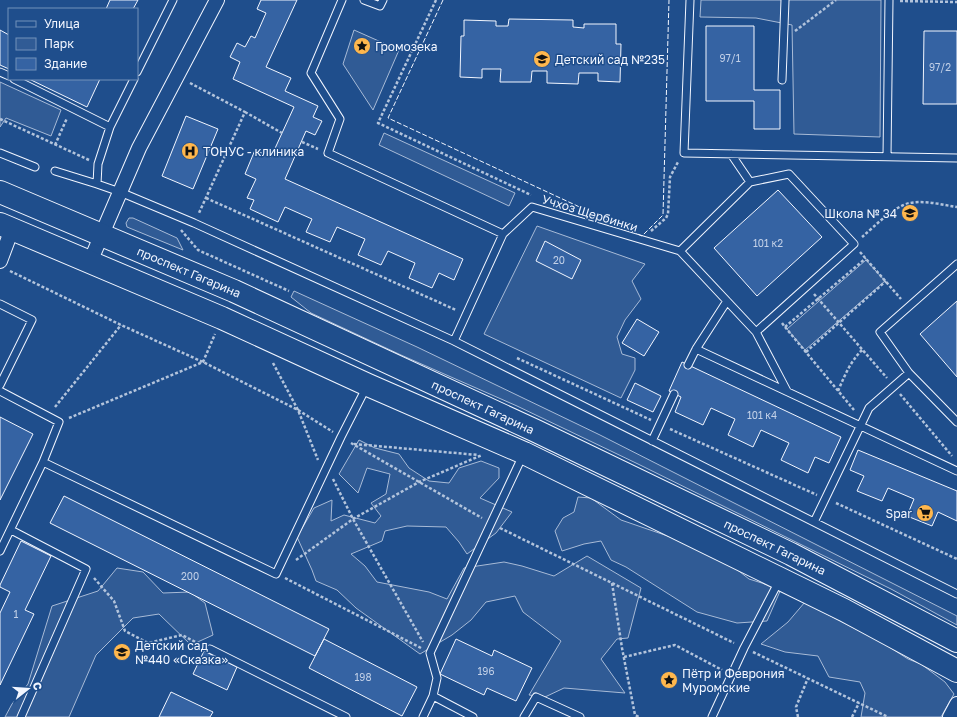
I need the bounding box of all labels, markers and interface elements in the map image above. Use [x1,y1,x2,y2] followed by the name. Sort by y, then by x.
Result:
[8,8,138,80] legend
[44,16,80,31] text: Улица
[44,36,74,51] text: Парк
[352,36,372,56] place icon: Громозека
[375,39,438,54] place label: Громозека
[532,49,552,69] school or university icon: Детский сад №235
[555,52,665,67] place label: Детский сад №235
[720,52,741,64] house number: 97/1
[44,56,87,71] text: Здание
[929,61,951,73] house number: 97/2
[180,141,200,161] hospital icon: ТОНУС - клиника
[203,144,304,159] place label: ТОНУС - клиника
[540,191,640,235] street label: Учхоз Щербинки
[900,203,920,223] school or university icon: Школа № 34
[824,206,897,221] place label: Школа № 34
[753,237,783,249] house number: 101 к2
[135,243,243,301] street label: проспект Гагарина
[553,254,565,266] house number: 20
[429,377,537,437] street label: проспект Гагарина
[747,409,777,421] house number: 101 к4
[915,503,935,523] supermarket icon: Spar
[885,506,912,521] place label: Spar
[722,516,828,578] street label: проспект Гагарина
[181,570,199,582] house number: 200
[14,608,19,620] house number: 1
[135,638,228,667] place label: Детский сад №440 «Сказка»
[112,642,132,662] school or university icon: Детский сад №440 «Сказка»
[478,665,494,677] house number: 196
[682,666,785,695] place label: Пётр и Феврония Муромские
[8,669,48,709] north arrow
[659,670,679,690] place icon: Пётр и Феврония Муромские
[355,671,372,683] house number: 198
[31,680,45,692] text: С

